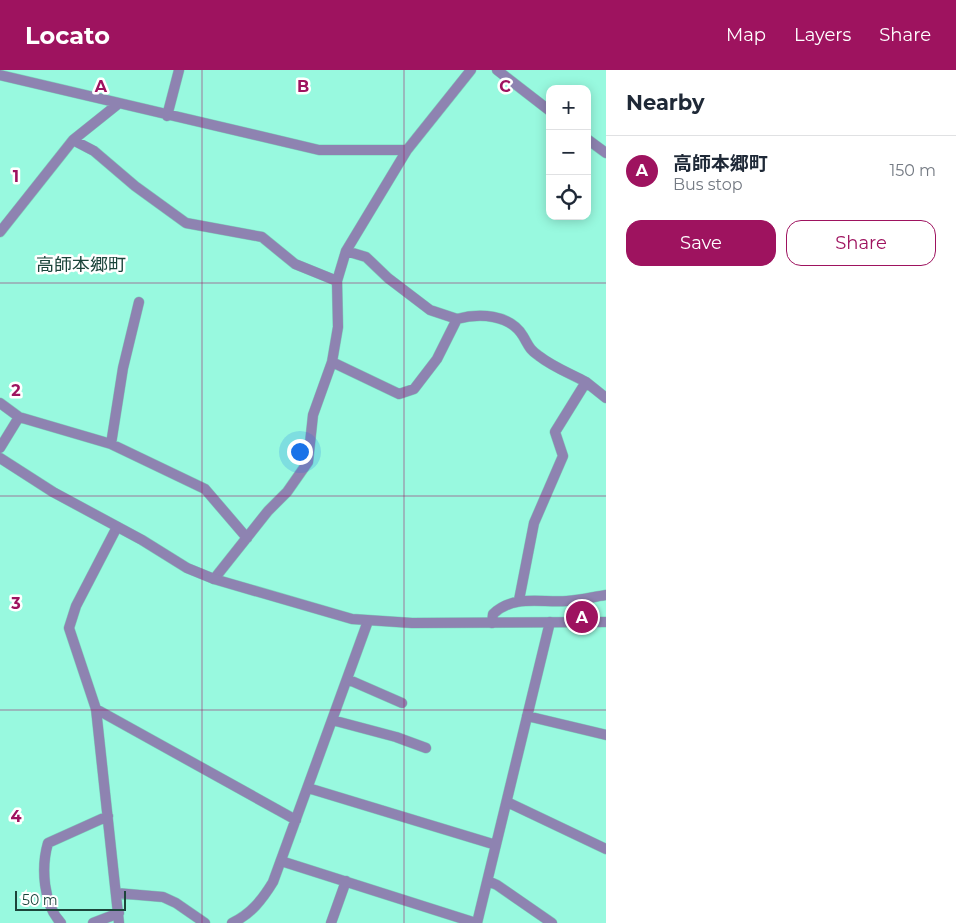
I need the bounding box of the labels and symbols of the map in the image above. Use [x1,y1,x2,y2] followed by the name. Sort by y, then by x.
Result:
[94,77,108,96] text: A
[297,77,309,96] text: B
[499,77,511,96] text: C
[13,167,19,186] text: 1
[36,254,126,276] district label: 高師本郷町
[11,381,21,400] text: 2
[287,439,313,465] your location
[10,594,21,613] text: 3
[566,598,598,636] pin: A
[10,807,22,826] text: 4
[15,888,126,911] scale bar

